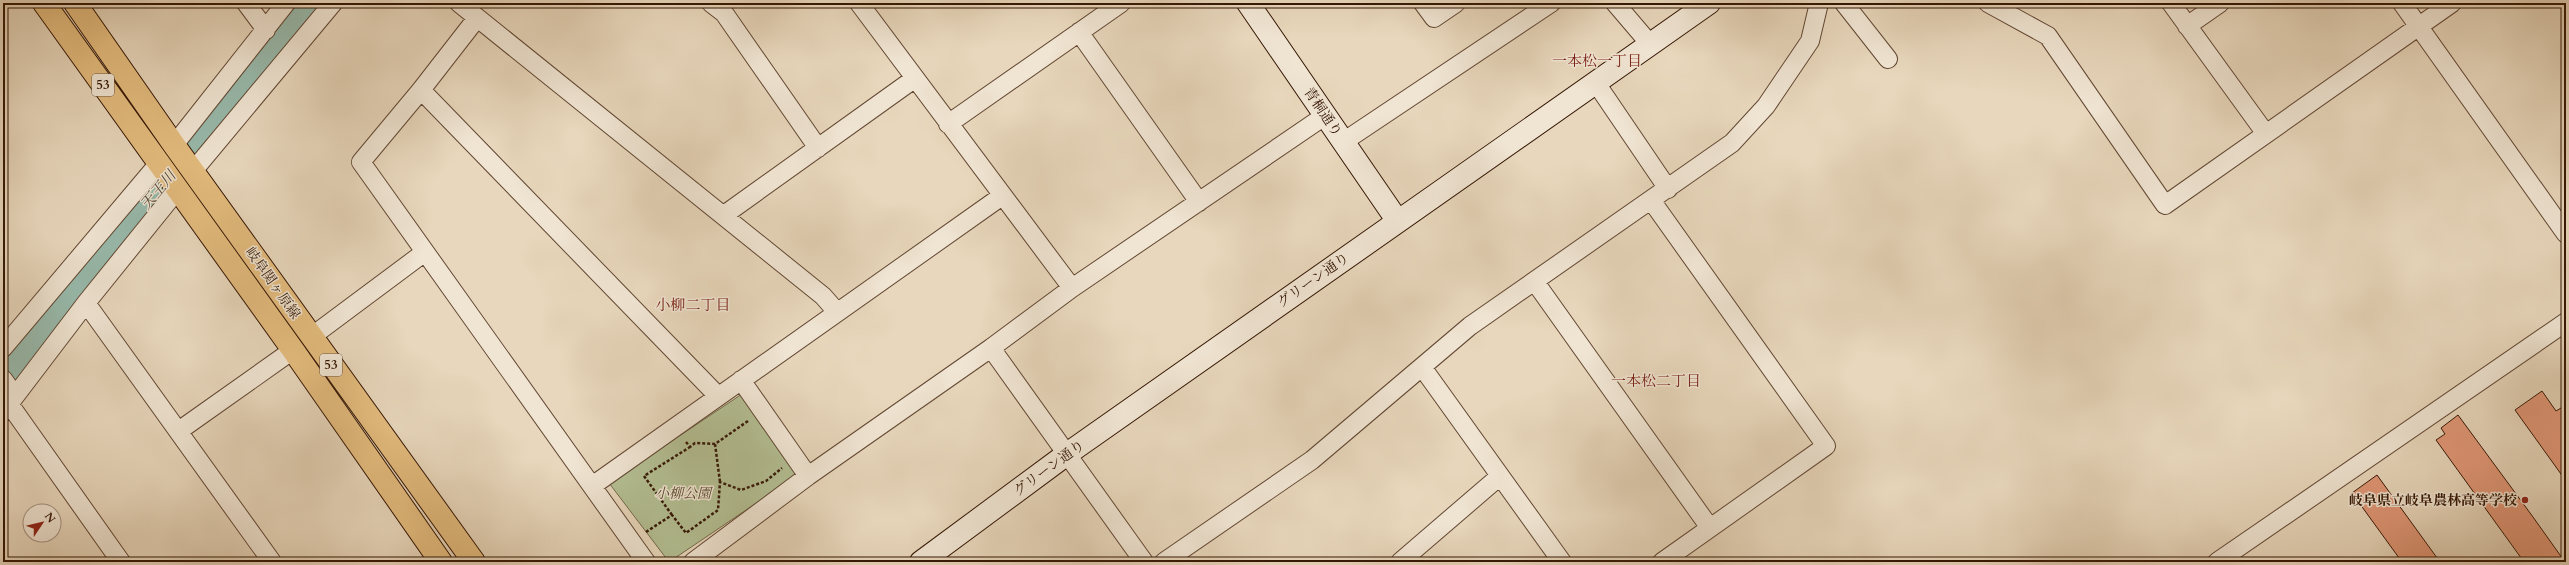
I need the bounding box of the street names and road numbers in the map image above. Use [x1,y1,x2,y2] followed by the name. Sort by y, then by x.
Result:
[92,74,114,96] road number: 53
[1299,83,1347,141] street label: 青桐通り
[241,243,305,323] street label: 岐阜関ヶ原線
[1273,248,1353,312] street label: グリーン通り
[320,354,342,376] road number: 53
[1010,436,1088,500] street label: グリーン通り

